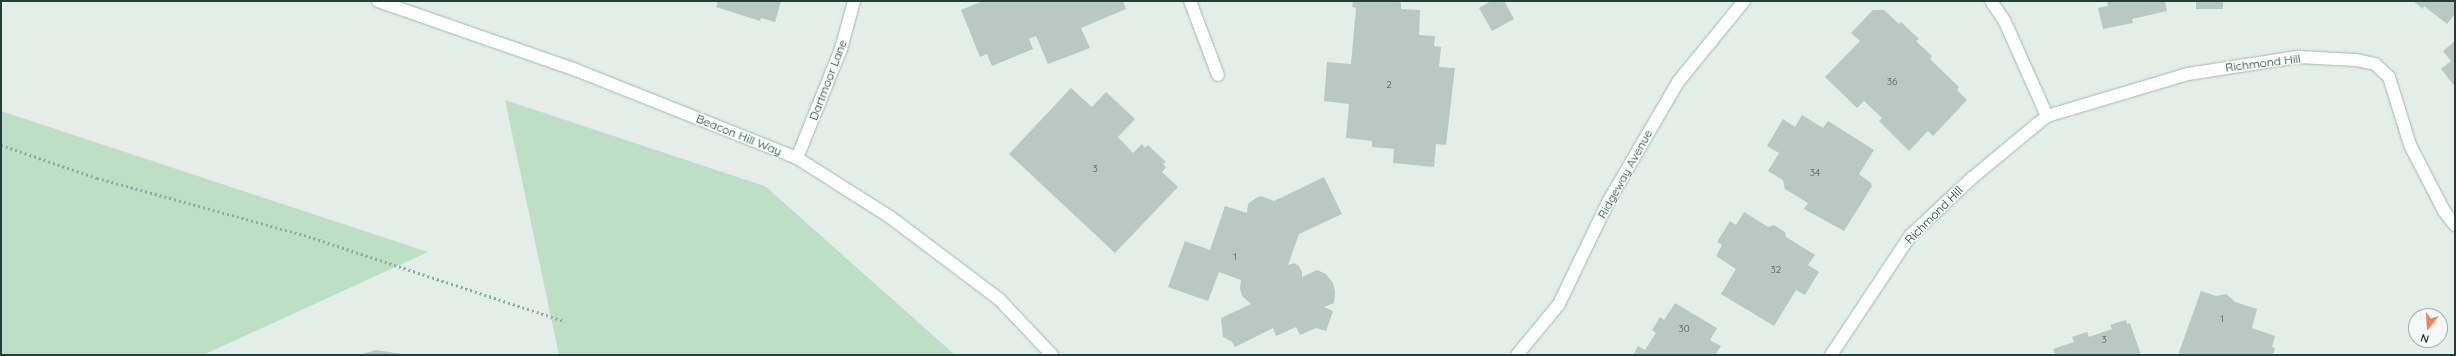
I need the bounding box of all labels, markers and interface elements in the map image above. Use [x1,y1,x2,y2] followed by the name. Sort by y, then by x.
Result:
[806,38,850,122] street label: Dartmoor Lane
[2224,51,2302,75] street label: Richmond Hill
[1887,76,1897,88] house number: 36
[1386,79,1392,91] house number: 2
[694,111,784,159] street label: Beacon Hill Way
[1595,127,1655,221] street label: Ridgeway Avenue
[1092,163,1098,175] house number: 3
[1810,167,1820,179] house number: 34
[1902,183,1966,247] street label: Richmond Hill
[1233,251,1237,263] house number: 1
[1771,264,1781,276] house number: 32
[2408,308,2448,348] north arrow
[2220,313,2224,325] house number: 1
[1678,323,1690,335] house number: 30
[2419,331,2431,346] text: N
[2101,334,2107,346] house number: 3

